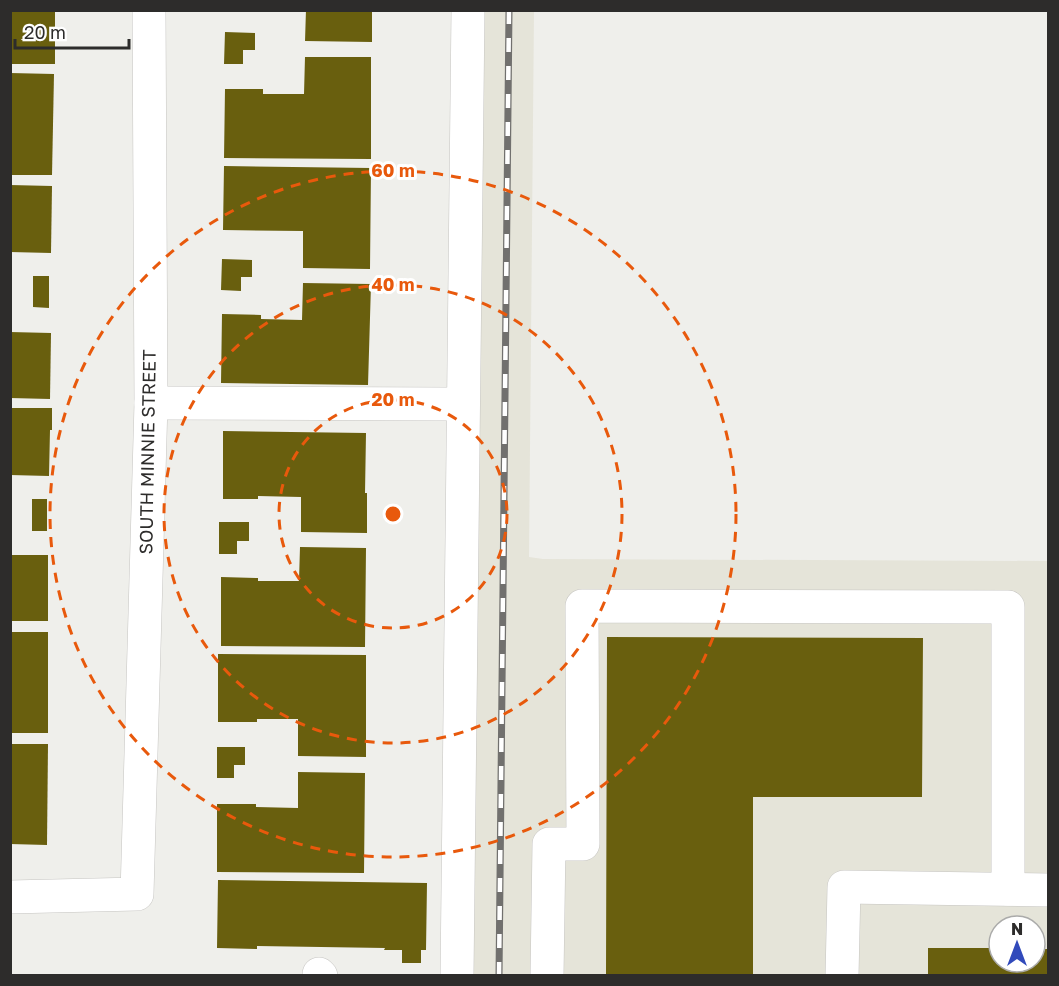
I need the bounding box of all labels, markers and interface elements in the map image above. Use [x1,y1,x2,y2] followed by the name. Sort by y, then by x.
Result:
[15,12,129,50] scale bar
[24,21,66,43] text: 20 m
[371,159,415,181] text: 60 m
[371,273,415,295] text: 40 m
[134,349,160,555] street label: SOUTH MINNIE STREET
[372,388,414,410] text: 20 m
[383,504,403,524] centre of rings
[987,914,1047,974] north arrow
[1011,919,1023,939] text: N

